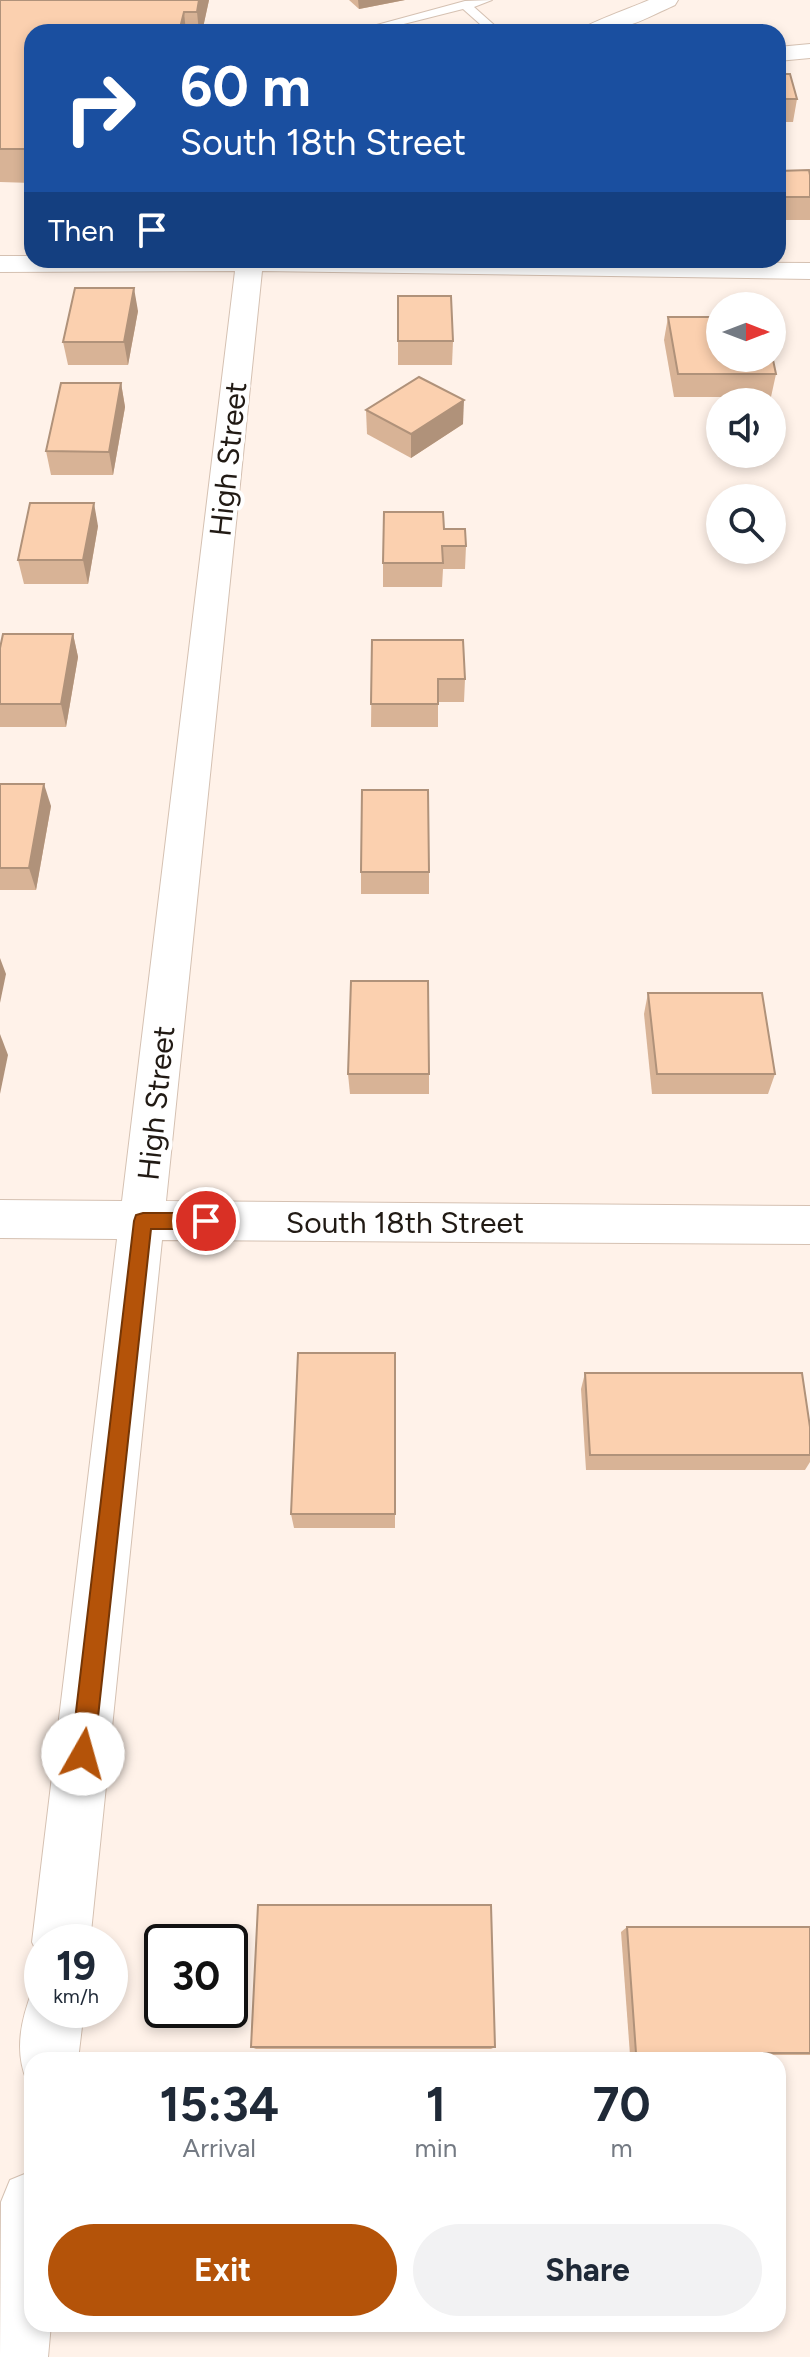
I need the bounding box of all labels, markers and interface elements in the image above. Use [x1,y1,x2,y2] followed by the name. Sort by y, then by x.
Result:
[180,53,311,120] text: 60 m
[48,56,152,160] icon: right
[180,121,466,164] text: South 18th Street
[130,208,174,252] icon: arrive
[48,212,114,249] text: Then
[706,292,786,372] north arrow
[706,292,786,564] map controls
[201,380,255,538] street label: High Street
[706,388,786,468] button: sound
[706,484,786,564] button: search
[129,1024,183,1182] street label: High Street
[172,1187,240,1255] pin
[184,1199,228,1243] icon: arrive
[286,1204,524,1241] street label: South 18th Street
[41,1712,125,1796] position arrow
[144,1924,248,2028] speed limit sign: 30
[56,1942,96,1990] text: 19
[53,1984,99,2008] text: km/h
[159,2075,279,2133] text: 15:34
[426,2075,446,2133] text: 1
[593,2075,651,2133] text: 70
[183,2132,256,2164] text: Arrival
[415,2132,457,2164] text: min
[611,2132,633,2164] text: m
[48,2224,397,2316] button: Exit
[413,2224,762,2316] button: Share

